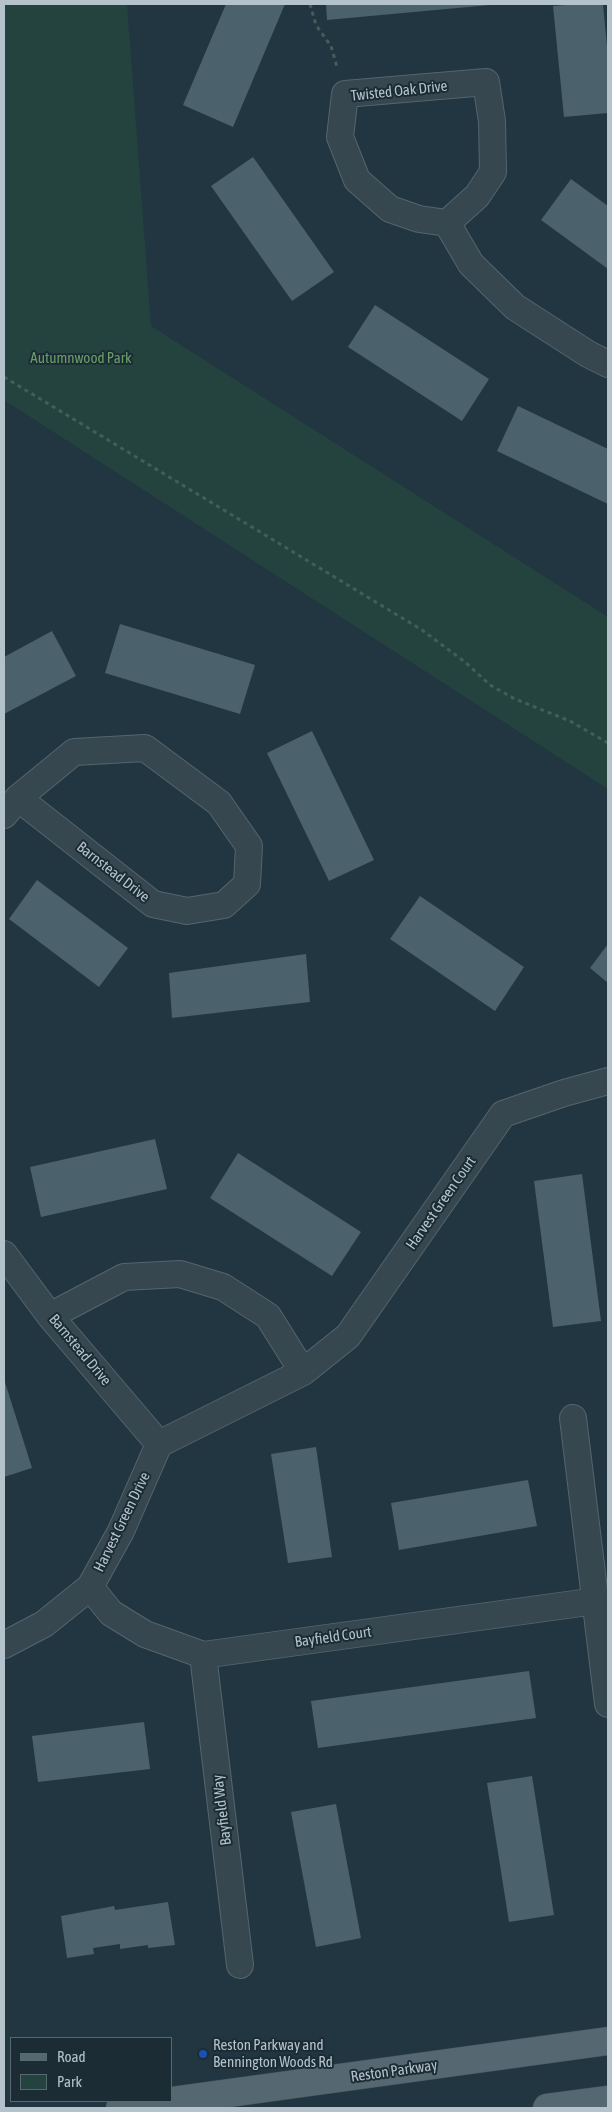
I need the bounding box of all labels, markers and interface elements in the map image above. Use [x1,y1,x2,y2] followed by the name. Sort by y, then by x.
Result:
[350,77,448,105] street label: Twisted Oak Drive
[30,349,132,367] park label: Autumnwood Park
[73,838,153,906] street label: Barnstead Drive
[402,1153,480,1253] street label: Harvest Green Court
[45,1311,115,1389] street label: Barnstead Drive
[90,1469,154,1575] street label: Harvest Green Drive
[293,1623,373,1651] street label: Bayfield Court
[209,1774,235,1846] street label: Bayfield Way
[213,2036,333,2071] place label: Reston Parkway and Bennington Woods Rd
[10,2037,172,2102] legend
[57,2048,86,2065] text: Road
[197,2048,209,2060] marker: Reston Parkway and Bennington Woods Rd
[350,2056,438,2086] street label: Reston Parkway
[57,2073,82,2090] text: Park

